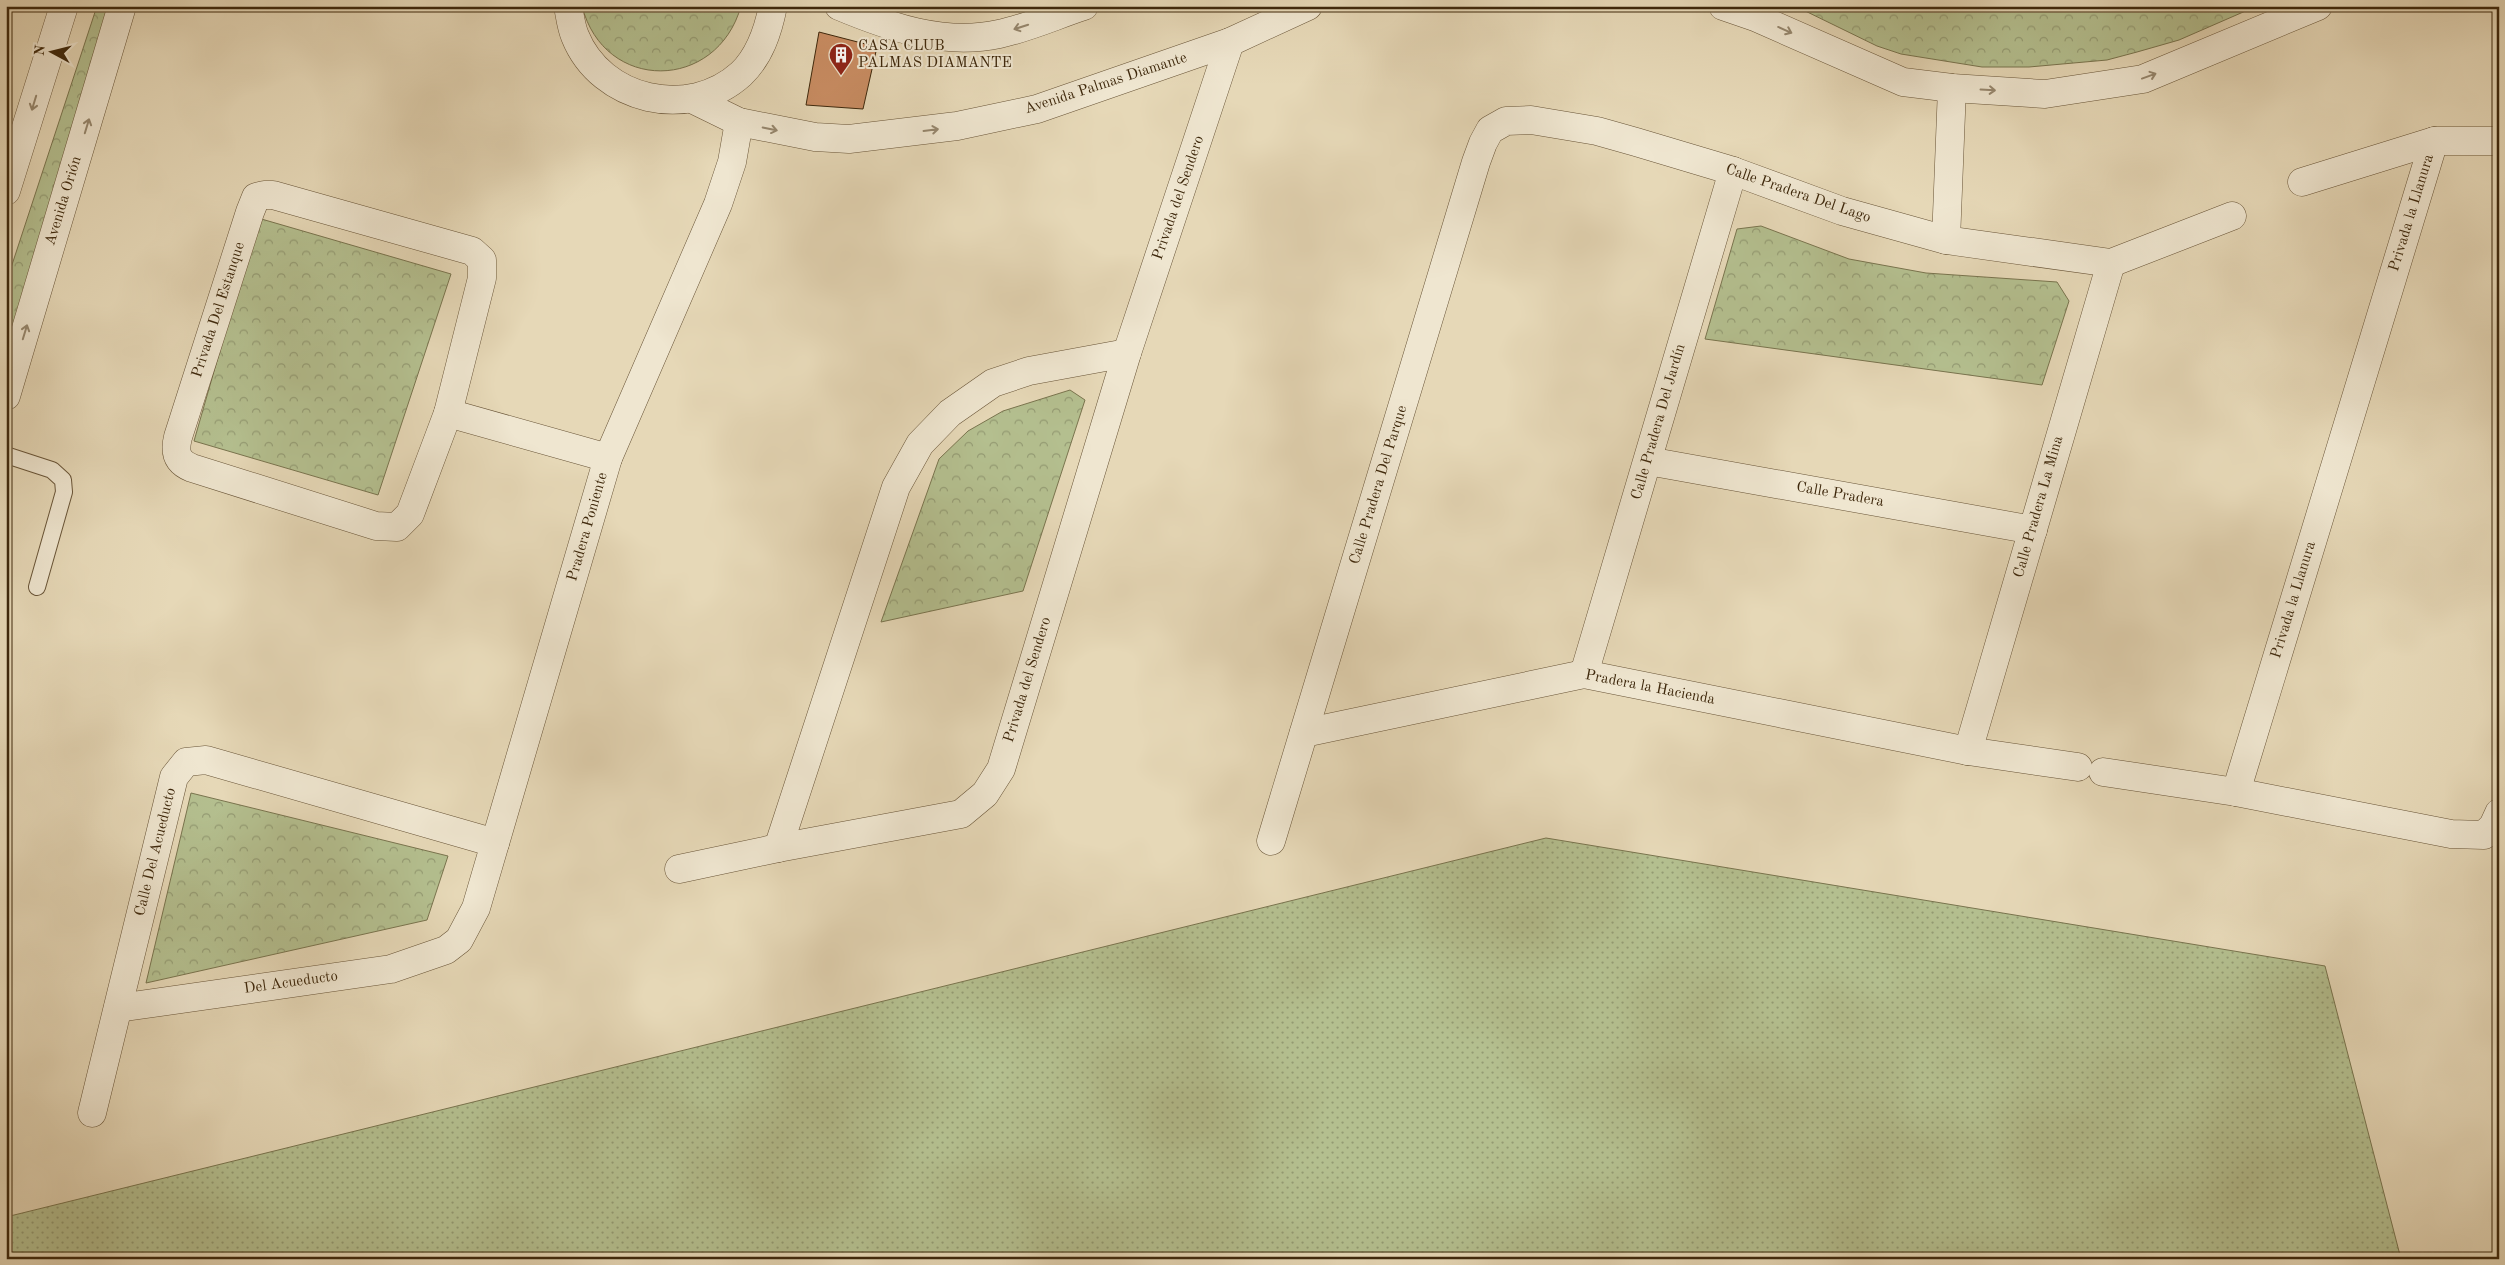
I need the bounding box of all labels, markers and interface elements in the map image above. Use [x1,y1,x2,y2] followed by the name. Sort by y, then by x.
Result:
[1013,22,1029,32] one-way arrow
[1777,25,1792,35] one-way arrow
[28,28,78,78] north arrow
[858,39,1012,71] place label: CASA CLUB PALMAS DIAMANTE
[828,42,854,76] building icon: CASA CLUB PALMAS DIAMANTE
[32,44,48,57] text: N
[1023,51,1189,117] street label: Avenida Palmas Diamante
[2141,71,2156,80] one-way arrow
[1980,86,1996,95] one-way arrow
[29,95,38,110] one-way arrow
[82,118,92,134] one-way arrow
[923,124,939,134] one-way arrow
[761,125,777,134] one-way arrow
[1151,134,1207,262] street label: Privada del Sendero
[2387,152,2437,273] street label: Privada la Llanura
[43,155,85,247] street label: Avenida Orión
[1723,162,1873,226] street label: Calle Pradera Del Lago
[190,240,248,380] street label: Privada Del Estanque
[21,324,31,340] one-way arrow
[1630,342,1688,502] street label: Calle Pradera Del Jardín
[1348,404,1410,566] street label: Calle Pradera Del Parque
[2012,434,2067,580] street label: Calle Pradera La Mina
[565,471,611,583] street label: Pradera Poniente
[1795,480,1886,510] street label: Calle Pradera
[2269,539,2319,660] street label: Privada la Llanura
[1002,615,1054,745] street label: Privada del Sendero
[1584,668,1717,708] street label: Pradera la Hacienda
[133,786,179,918] street label: Calle Del Acueducto
[243,969,339,997] street label: Del Acueducto

